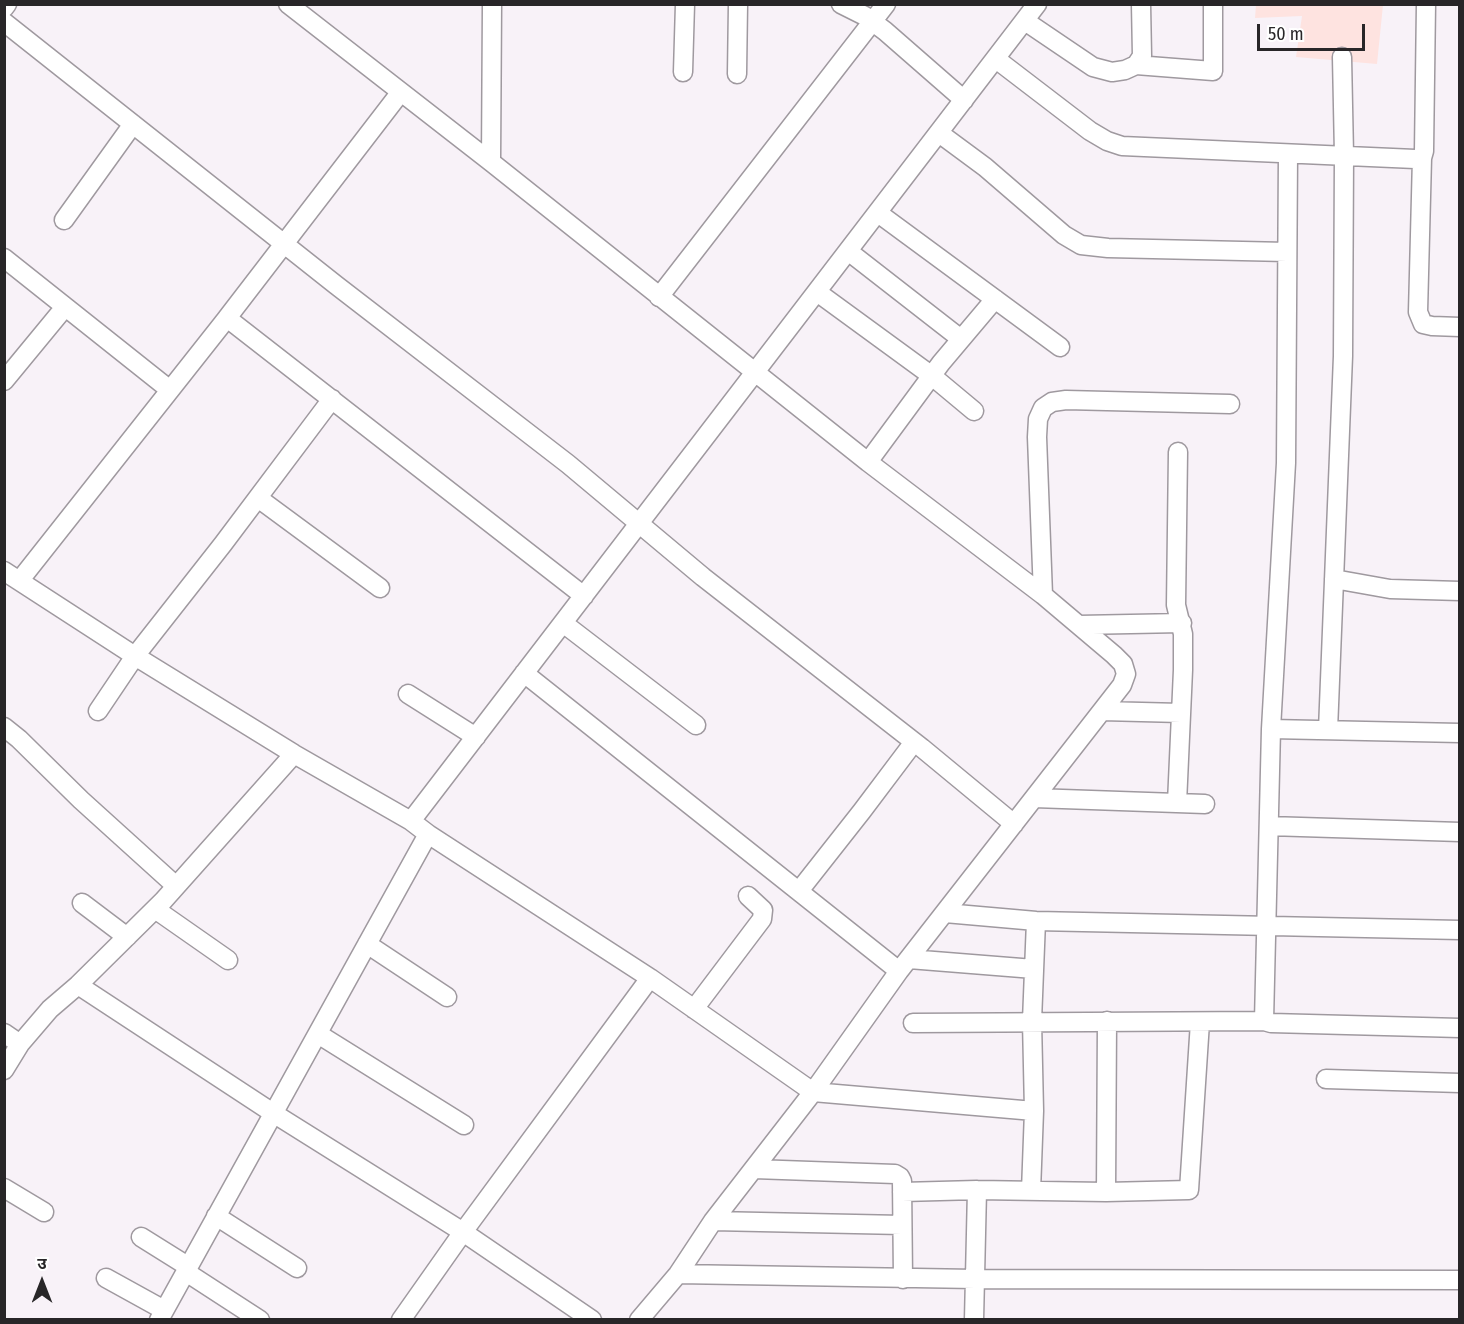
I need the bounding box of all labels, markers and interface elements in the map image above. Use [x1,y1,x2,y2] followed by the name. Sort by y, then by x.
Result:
[1260,12,1368,50] scale bar
[1268,23,1304,45] text: 50 m
[12,1252,72,1312] north arrow
[37,1254,47,1273] text: उ

